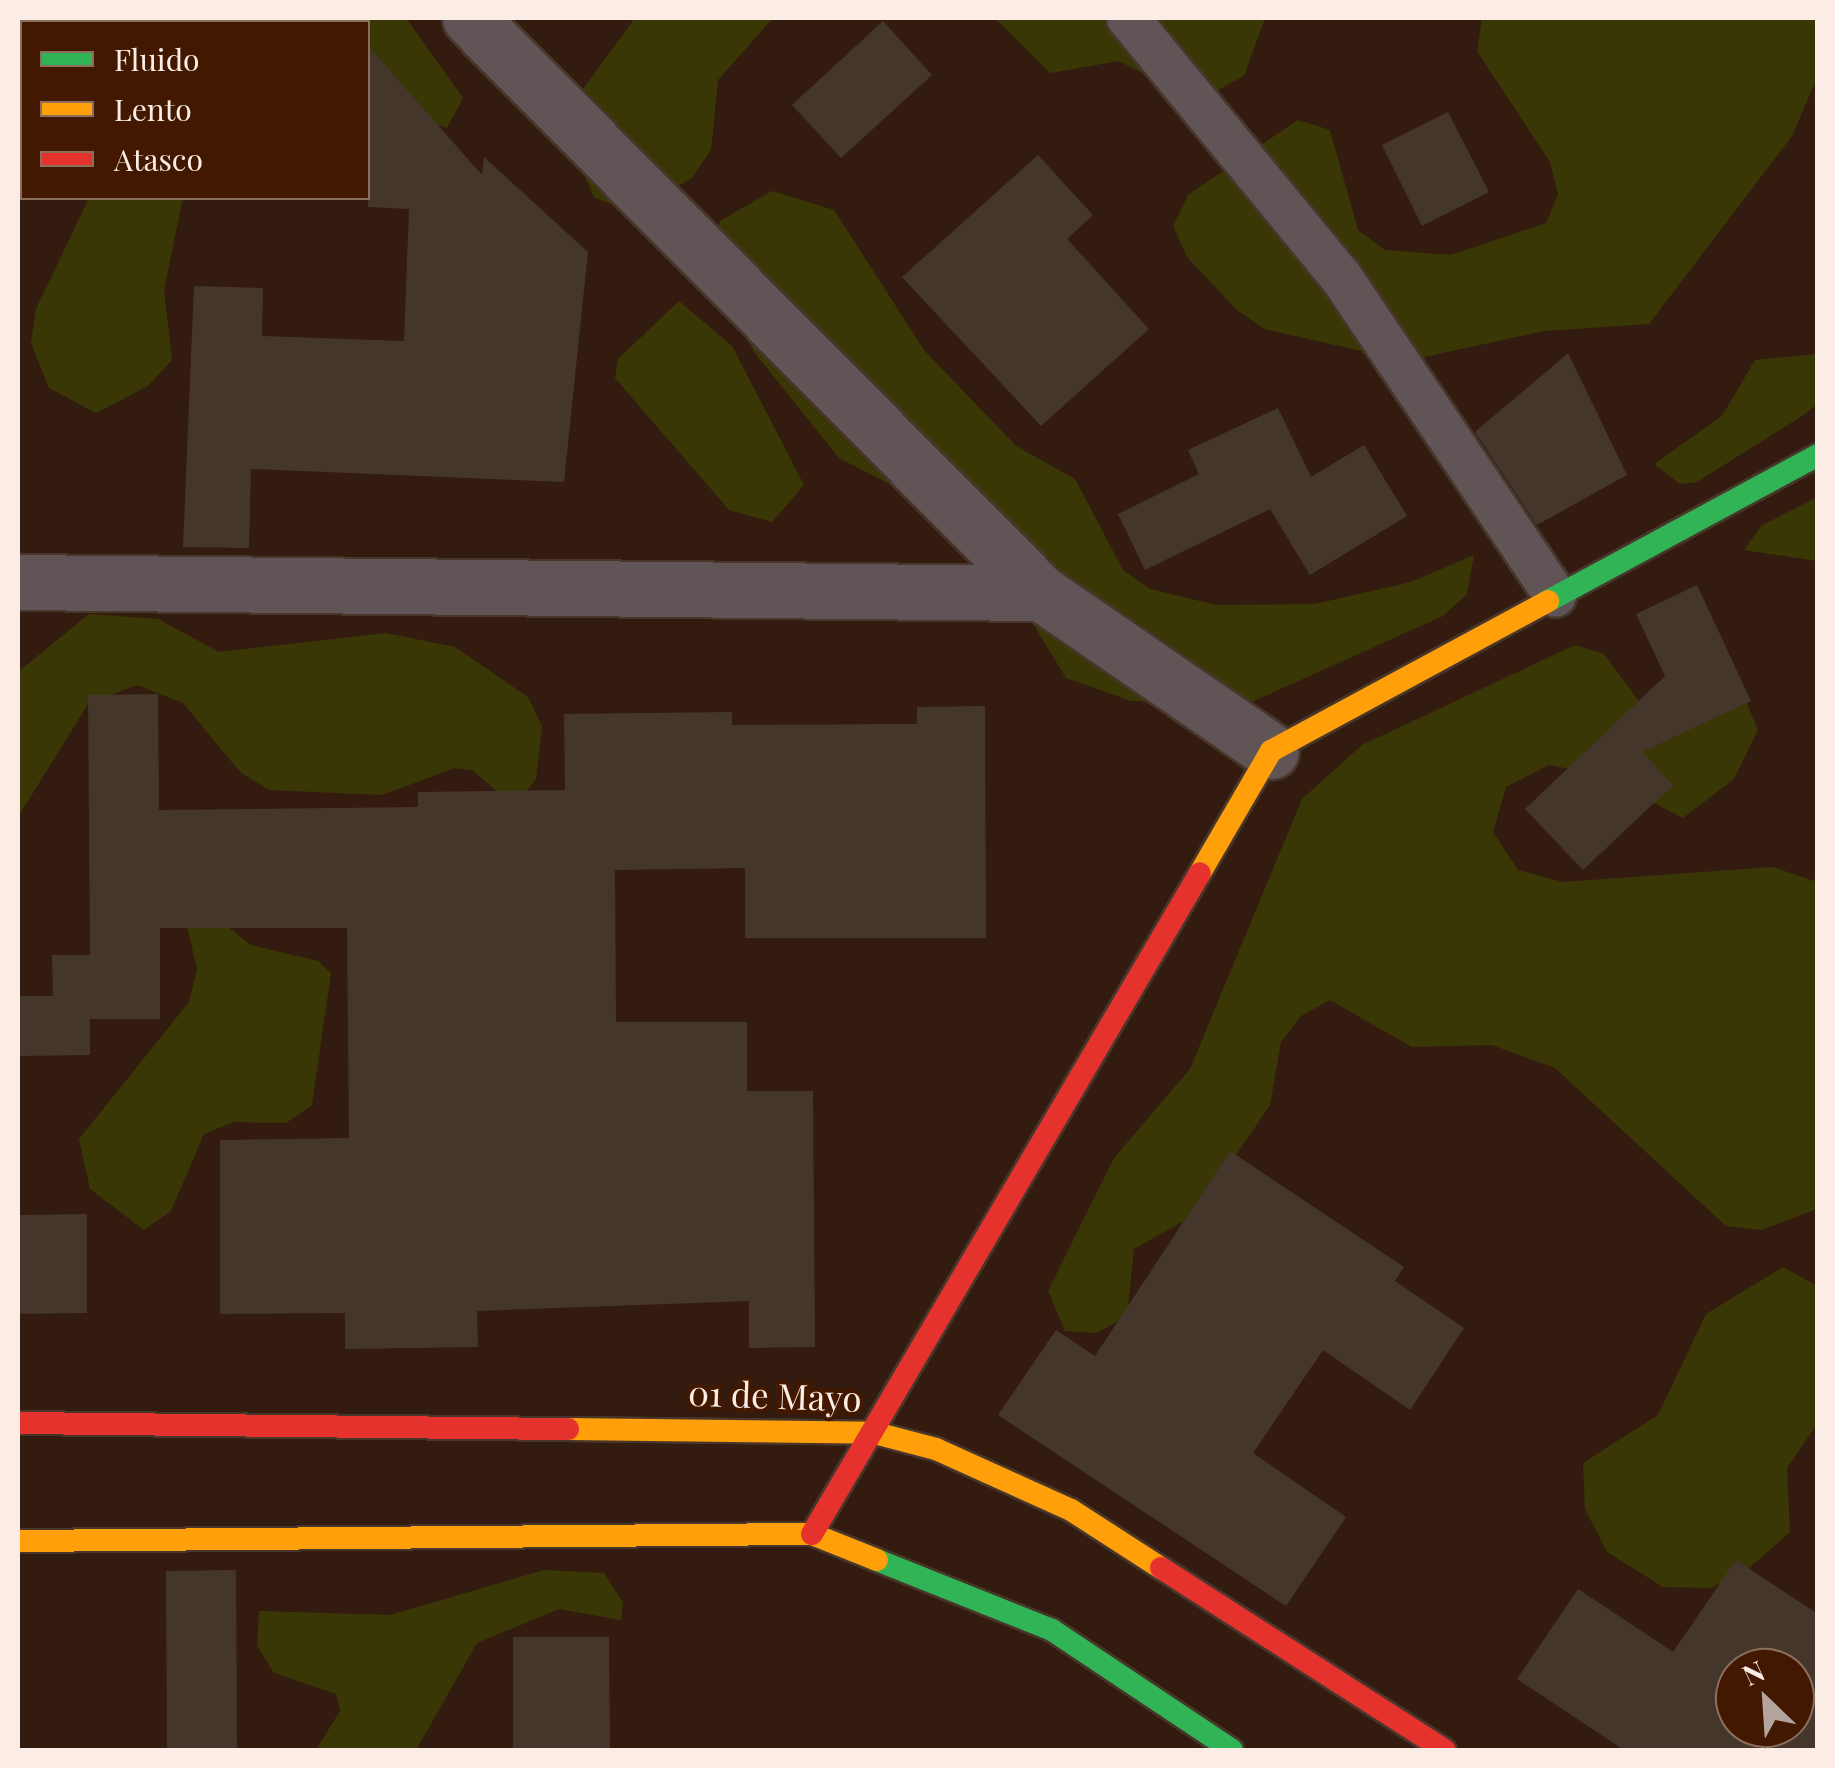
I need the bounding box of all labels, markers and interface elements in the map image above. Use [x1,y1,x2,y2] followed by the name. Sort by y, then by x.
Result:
[20,20,370,200] legend
[114,39,200,79] text: Fluido
[114,89,192,129] text: Lento
[114,139,203,179] text: Atasco
[688,1371,862,1419] street label: 01 de Mayo
[1715,1648,1815,1748] north arrow
[1736,1651,1770,1693] text: N

